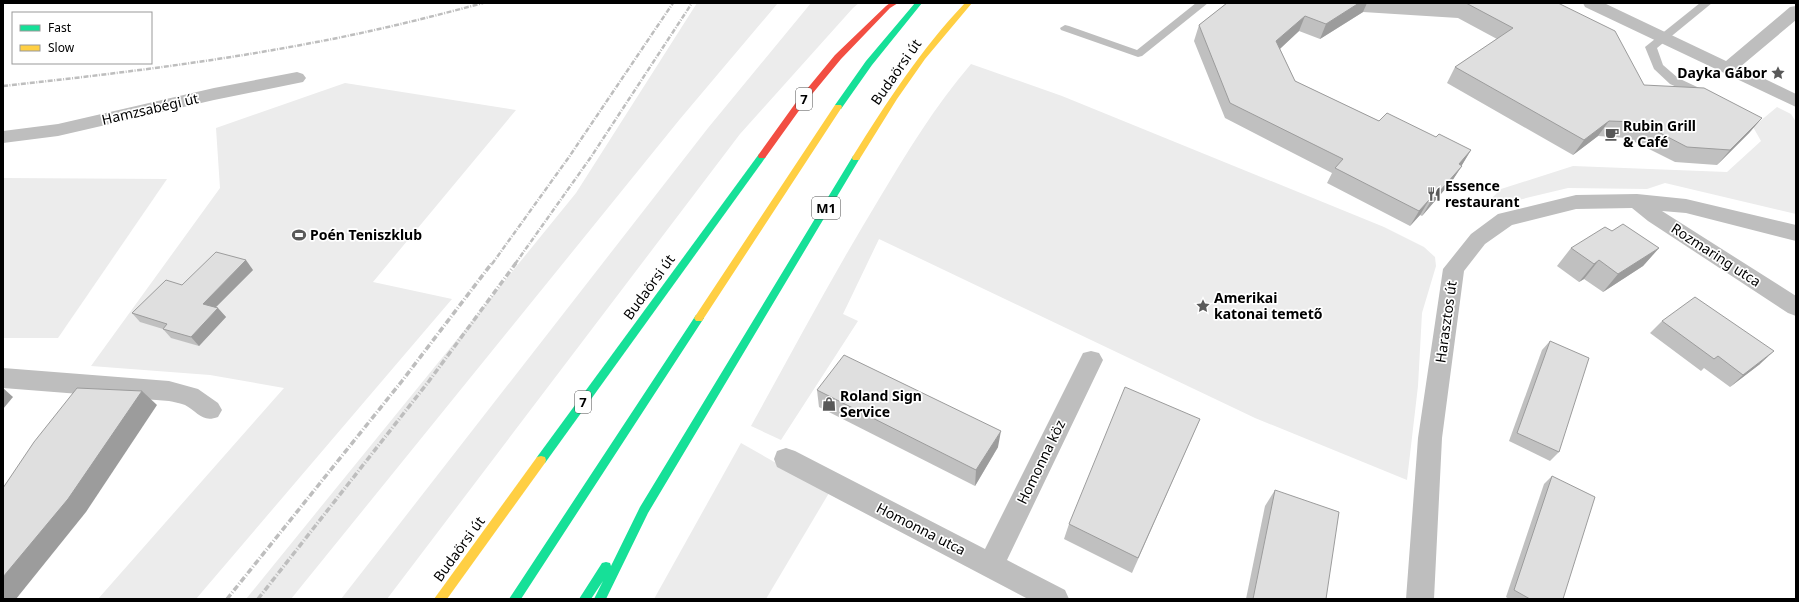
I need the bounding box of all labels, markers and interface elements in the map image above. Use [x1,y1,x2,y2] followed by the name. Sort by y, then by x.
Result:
[12,12,152,64] legend
[48,19,72,36] text: Fast
[866,35,925,108] street label: Budaörsi út
[48,39,75,56] text: Slow
[1677,63,1768,82] place label: Dayka Gábor
[1770,65,1786,81] place icon: Dayka Gábor
[100,88,200,129] street label: Hamzsabégi út
[796,88,812,110] road number: 7
[1623,116,1696,151] place label: Rubin Grill & Café
[1604,126,1620,142] cafe icon: Rubin Grill & Café
[1445,176,1519,211] place label: Essence restaurant
[1426,186,1442,202] restaurant icon: Essence restaurant
[812,197,840,219] road number: M1
[1668,219,1765,291] street label: Rozmaring utca
[310,225,422,244] place label: Poén Teniszklub
[291,227,307,243] sports icon: Poén Teniszklub
[619,250,679,323] street label: Budaörsi út
[1430,280,1461,364] street label: Harasztos út
[1214,288,1323,323] place label: Amerikai katonai temető
[1195,298,1211,314] place icon: Amerikai katonai temető
[840,386,922,421] place label: Roland Sign Service
[575,391,591,413] road number: 7
[821,396,837,412] shop icon: Roland Sign Service
[1012,416,1069,507] street label: Homonna köz
[873,498,969,559] street label: Homonna utca
[429,512,489,585] street label: Budaörsi út

